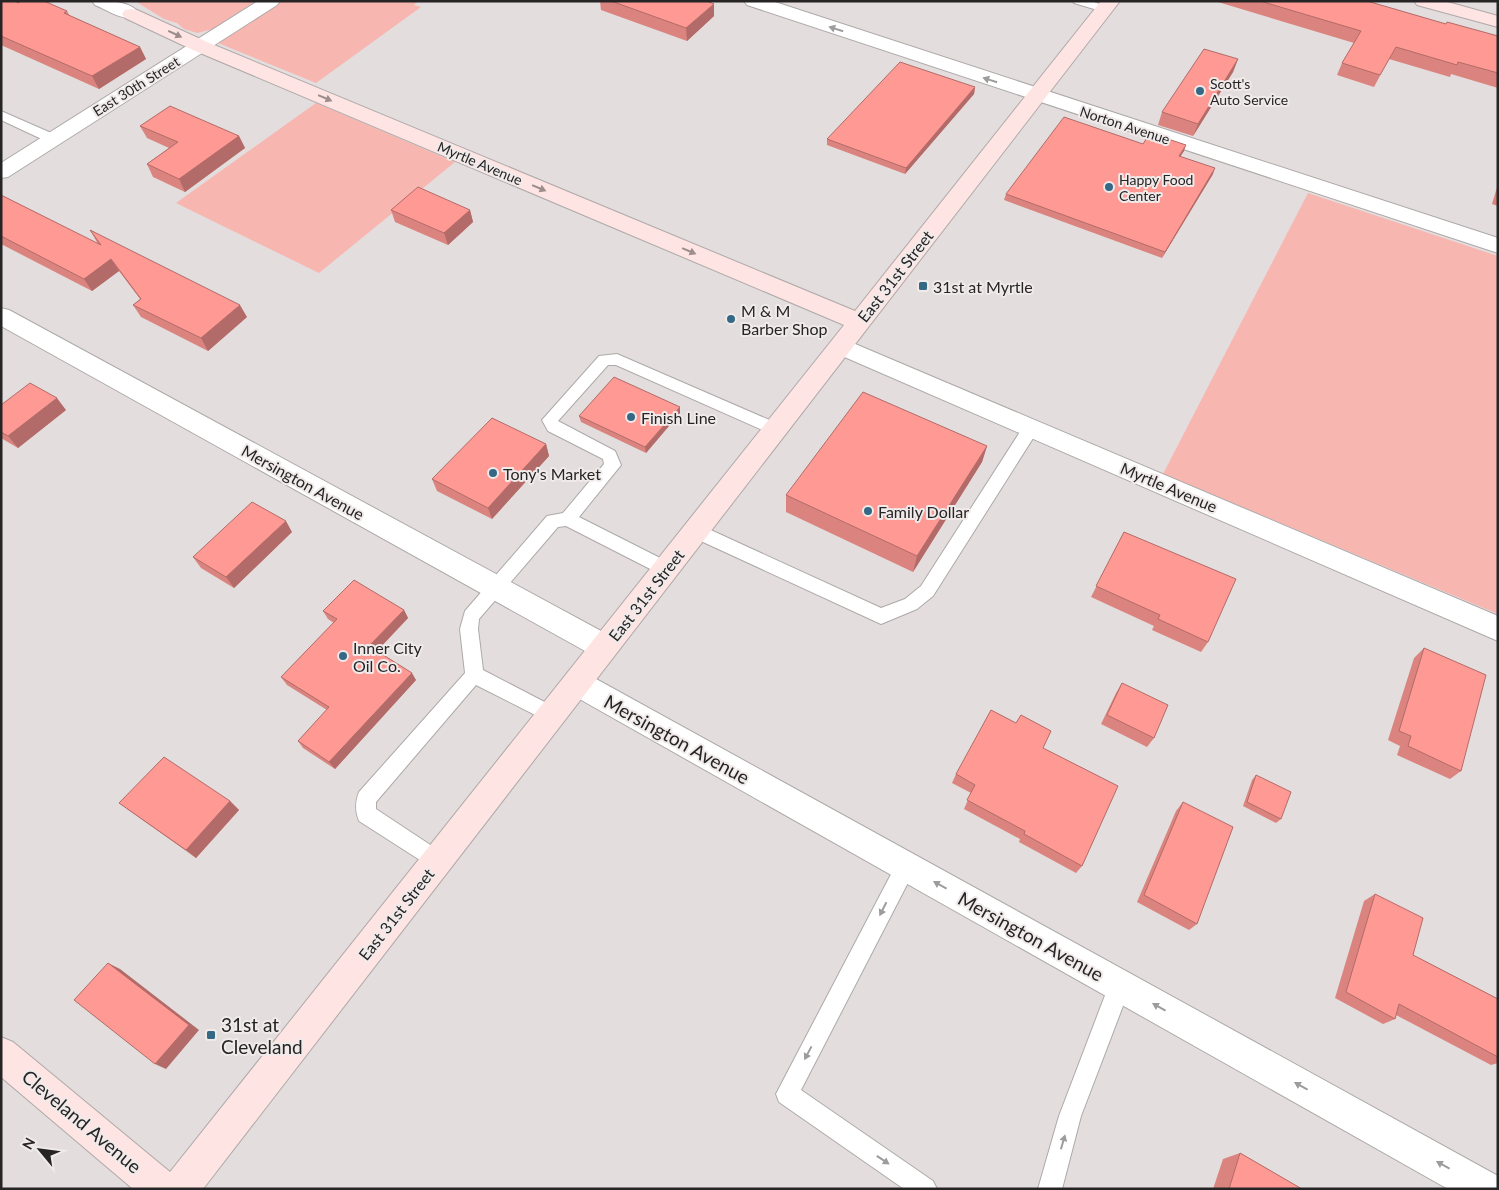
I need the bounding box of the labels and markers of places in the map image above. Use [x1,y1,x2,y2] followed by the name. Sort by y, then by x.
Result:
[1210,75,1288,108] place label: Scott's Auto Service
[1194,85,1206,97] marker: Scott's Auto Service
[1119,171,1193,204] place label: Happy Food Center
[1103,181,1115,193] marker: Happy Food Center
[933,277,1033,296] place label: 31st at Myrtle
[917,280,929,292] marker: 31st at Myrtle
[741,301,828,338] place label: M & M Barber Shop
[725,313,737,325] marker: M & M Barber Shop
[641,408,716,427] place label: Finish Line
[625,411,637,423] marker: Finish Line
[503,464,601,483] place label: Tony's Market
[487,467,499,479] marker: Tony's Market
[878,502,969,521] place label: Family Dollar
[862,505,874,517] marker: Family Dollar
[353,638,423,675] place label: Inner City Oil Co.
[337,650,349,662] marker: Inner City Oil Co.
[221,1013,303,1058] place label: 31st at Cleveland
[205,1029,217,1041] marker: 31st at Cleveland

